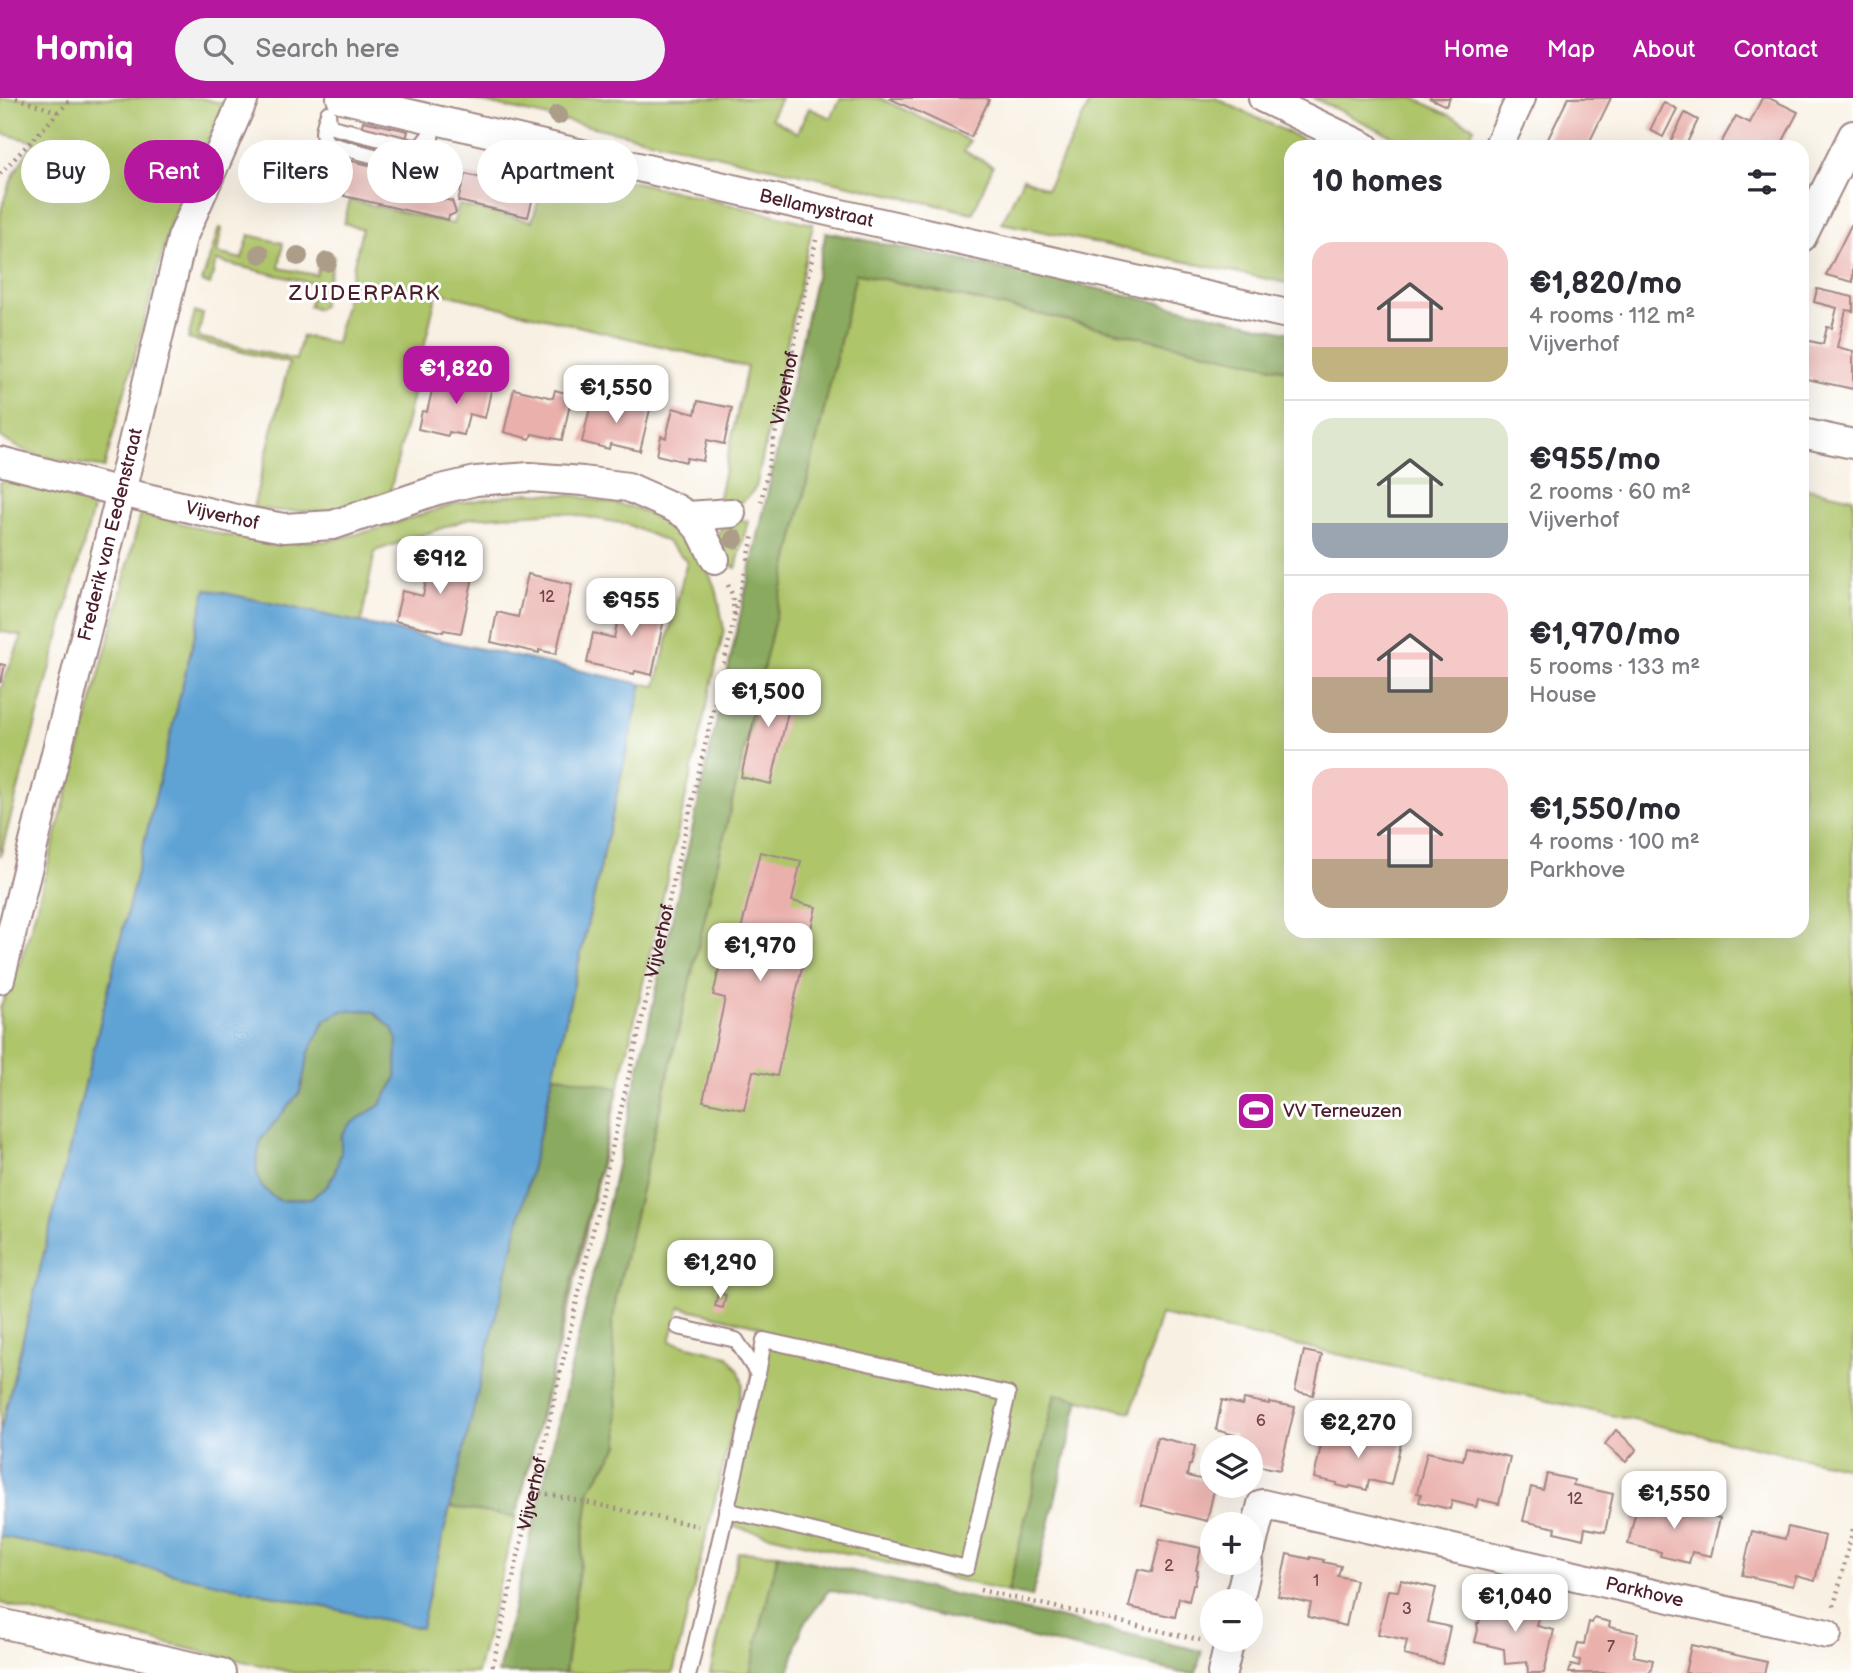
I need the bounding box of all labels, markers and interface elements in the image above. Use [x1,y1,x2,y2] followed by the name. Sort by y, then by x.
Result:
[175,18,665,81] search box
[35,29,133,69] text: Homiq
[199,30,237,68] icon: search
[255,34,400,65] text: Search here
[1444,35,1509,64] text: Home
[1547,35,1595,64] text: Map
[1633,35,1695,64] text: About
[1733,35,1818,64] text: Contact
[21,140,110,203] chip: Buy
[124,140,224,203] chip: Rent
[238,140,353,203] chip: Filters
[367,140,463,203] chip: New
[477,140,638,203] chip: Apartment
[1743,163,1781,201] icon: filters
[1312,164,1443,200] text: 10 homes
[757,184,876,233] street label: Bellamystraat
[1529,266,1682,302] text: €1,820/mo
[1368,270,1452,354] icon: home
[288,281,441,306] district label: ZUIDERPARK
[1529,302,1695,330] text: 4 rooms · 112 m²
[1529,330,1620,358] text: Vijverhof
[399,346,513,406] pin: €1,820
[766,349,804,427] street label: Vijverhof
[419,355,493,383] text: €1,820
[559,366,673,425] pin: €1,550
[579,374,653,402] text: €1,550
[73,426,147,643] street label: Frederik van Eedenstraat
[1529,442,1661,478] text: €955/mo
[1368,446,1452,530] icon: home
[1529,478,1691,506] text: 2 rooms · 60 m²
[183,496,261,535] street label: Vijverhof
[1529,506,1620,534] text: Vijverhof
[399,536,481,596] pin: €912
[413,545,467,573] text: €912
[590,578,672,638] pin: €955
[602,587,660,615] text: €955
[539,588,555,607] house number: 12
[1529,617,1680,653] text: €1,970/mo
[1368,621,1452,705] icon: home
[1529,653,1700,681] text: 5 rooms · 133 m²
[711,670,825,729] pin: €1,500
[731,678,805,706] text: €1,500
[1529,681,1596,709] text: House
[1529,792,1681,828] text: €1,550/mo
[1368,796,1452,880] icon: home
[1529,828,1700,856] text: 4 rooms · 100 m²
[1529,856,1625,884] text: Parkhove
[640,902,679,980] street label: Vijverhof
[703,924,817,983] pin: €1,970
[724,932,796,960] text: €1,970
[1235,1090,1277,1132] sports icon: VV Terneuzen
[1283,1100,1402,1123] place label: VV Terneuzen
[663,1240,777,1300] pin: €1,290
[683,1249,757,1277] text: €1,290
[1301,1400,1415,1460] pin: €2,270
[1320,1409,1396,1437] text: €2,270
[1256,1412,1266,1431] house number: 6
[1200,1435,1263,1652] map controls
[1200,1435,1263,1498] button: layers
[513,1455,552,1533] street label: Vijverhof
[1617,1472,1731,1531] pin: €1,550
[1637,1480,1711,1508] text: €1,550
[1567,1490,1583,1509] house number: 12
[1200,1512,1263,1575] button: +
[1164,1557,1174,1576] house number: 2
[1313,1572,1319,1591] house number: 1
[1603,1572,1686,1612] street label: Parkhove
[1458,1574,1572,1634] pin: €1,040
[1478,1583,1552,1611] text: €1,040
[1200,1589,1263,1652] button: −
[1402,1600,1412,1619] house number: 3
[1607,1638,1615,1657] house number: 7

